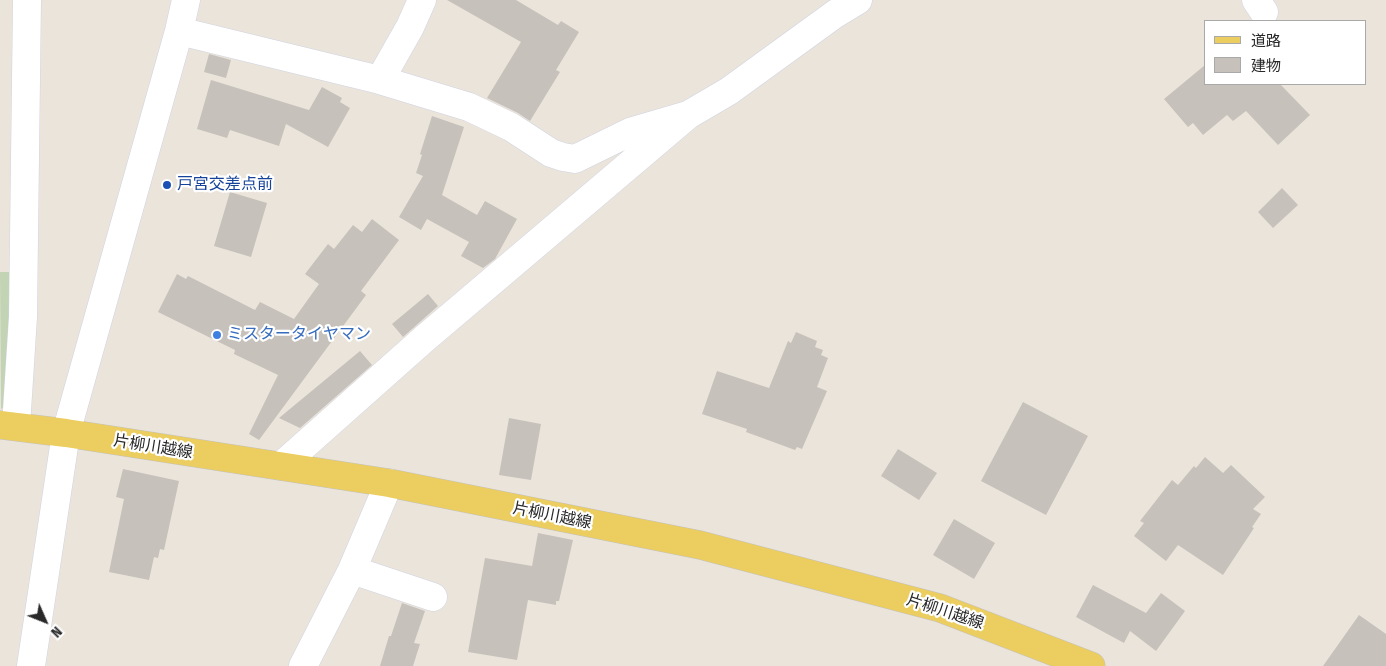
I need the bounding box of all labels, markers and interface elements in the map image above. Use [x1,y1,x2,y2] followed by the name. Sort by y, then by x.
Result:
[1204,20,1366,85] legend
[1251,32,1281,50] text: 道路
[1251,57,1281,75] text: 建物
[177,175,273,195] place label: 戸宮交差点前
[161,179,173,191] marker: 戸宮交差点前
[227,325,371,345] place label: ミスタータイヤマン
[211,329,223,341] marker: ミスタータイヤマン
[112,431,194,463] street label: 片柳川越線
[511,499,593,533] street label: 片柳川越線
[904,591,986,633] street label: 片柳川越線
[20,596,70,646] north arrow
[47,623,65,641] text: N

